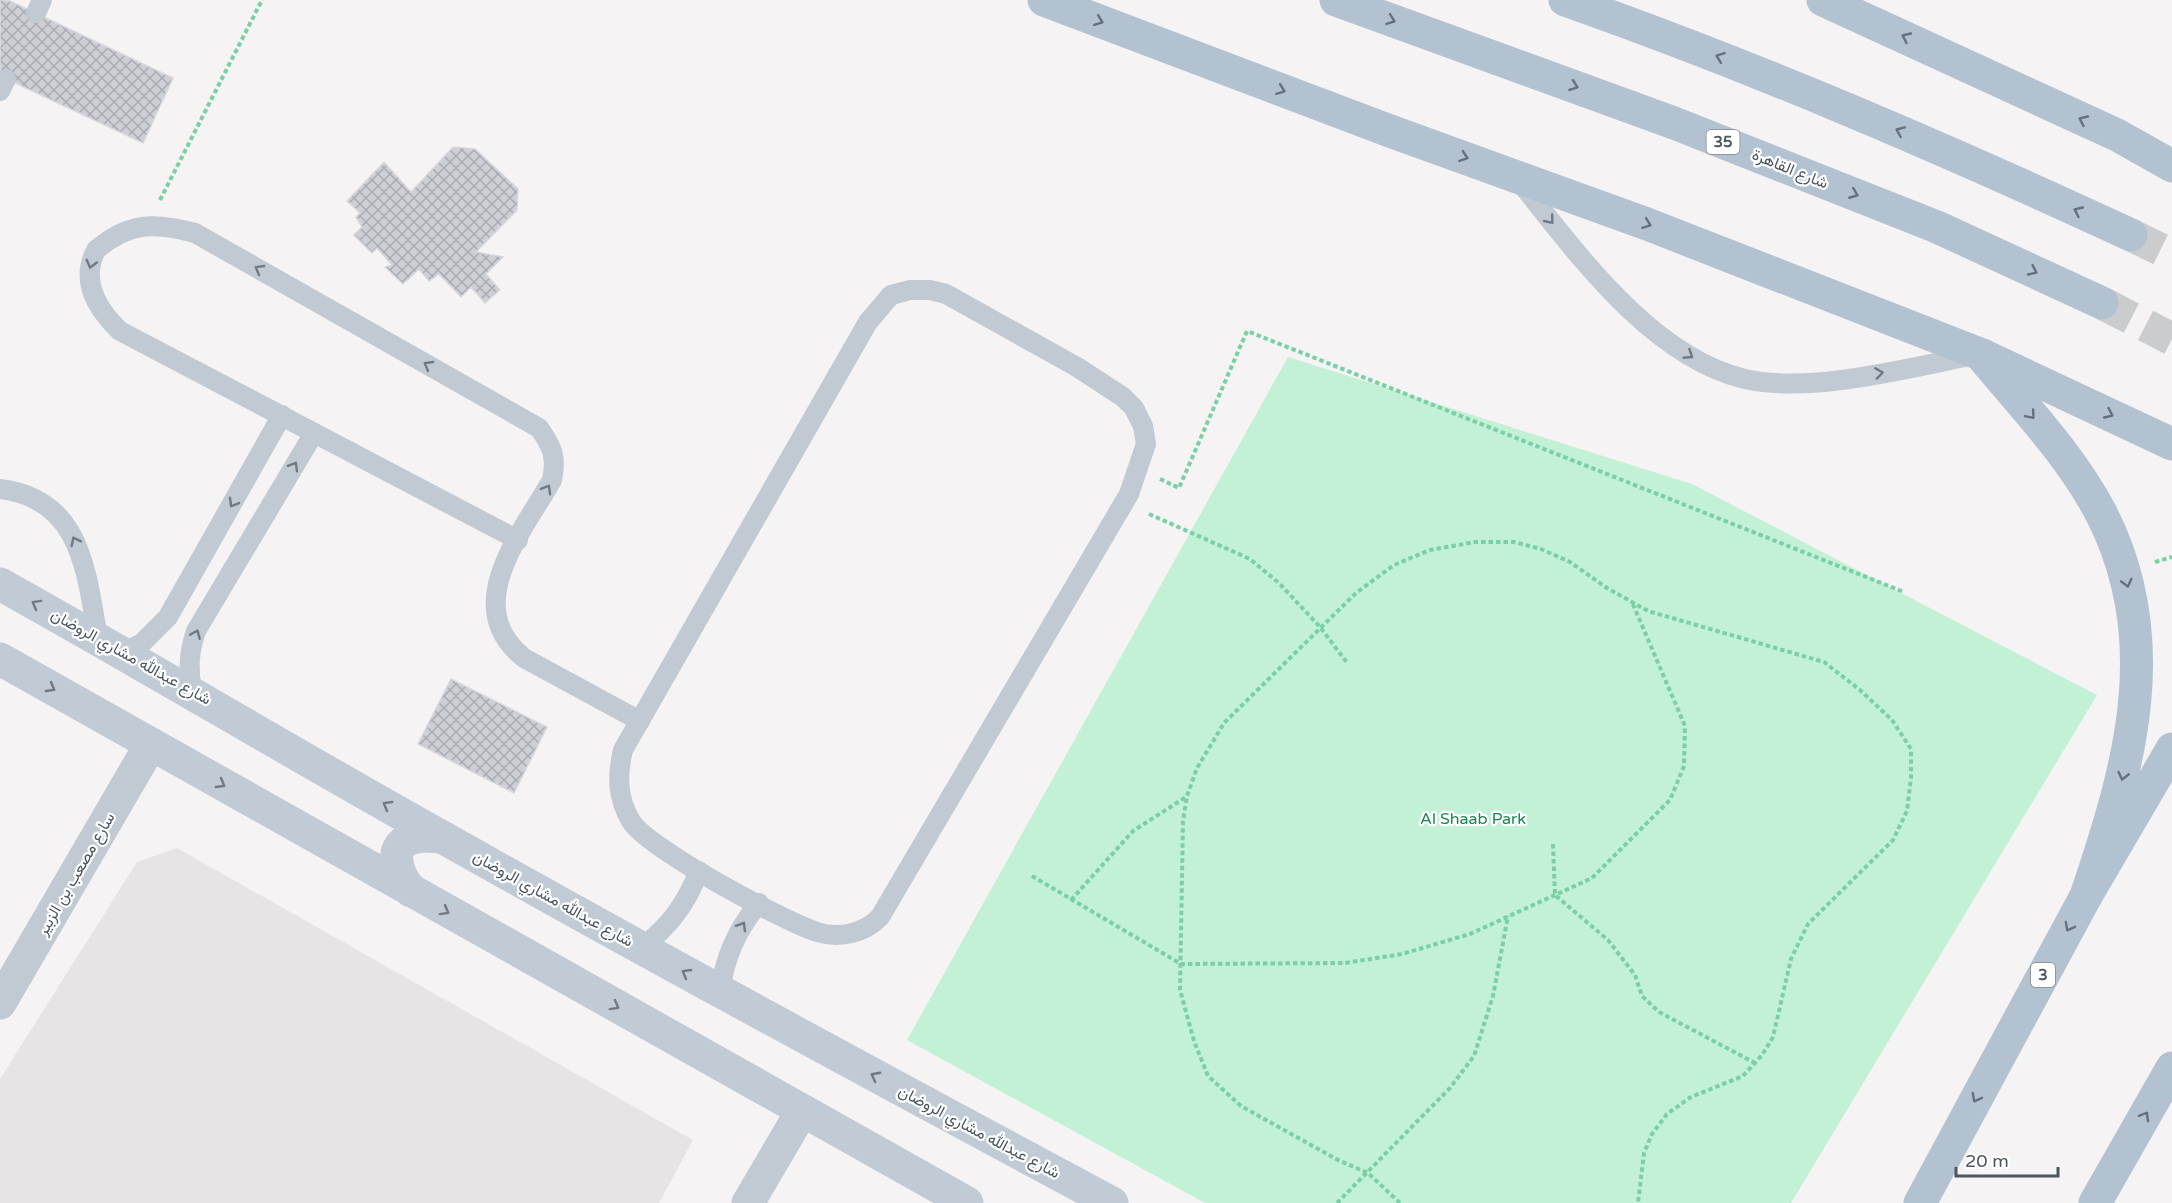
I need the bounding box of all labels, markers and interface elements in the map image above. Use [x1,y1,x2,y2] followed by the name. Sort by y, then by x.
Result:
[1385,12,1396,25] one-way arrow
[1093,13,1104,26] one-way arrow
[1902,32,1913,44] one-way arrow
[1715,52,1726,64] one-way arrow
[1568,79,1579,92] one-way arrow
[1276,82,1286,95] one-way arrow
[2078,115,2089,127] one-way arrow
[1895,126,1906,138] one-way arrow
[1706,130,1740,154] road number: 35
[1749,145,1831,194] street label: شارع القاهرة
[1458,149,1469,162] one-way arrow
[1848,187,1859,199] one-way arrow
[2073,206,2084,218] one-way arrow
[1543,213,1554,224] one-way arrow
[1641,217,1652,230] one-way arrow
[86,258,98,269] one-way arrow
[2027,264,2038,276] one-way arrow
[255,265,265,276] one-way arrow
[1683,348,1694,359] one-way arrow
[424,361,434,373] one-way arrow
[1874,368,1883,380] one-way arrow
[2103,407,2114,419] one-way arrow
[2024,408,2035,419] one-way arrow
[287,462,299,472] one-way arrow
[540,485,551,496] one-way arrow
[229,496,240,507] one-way arrow
[71,536,82,547] one-way arrow
[2120,577,2132,588] one-way arrow
[32,600,42,611] one-way arrow
[46,605,215,712] street label: شارع عبدالله مشاري الروضان
[189,629,201,640] one-way arrow
[45,681,55,692] one-way arrow
[2118,771,2131,781] one-way arrow
[214,777,225,788] one-way arrow
[383,801,393,813] one-way arrow
[32,809,120,940] street label: سارع مصعب بن الزبير
[1420,809,1526,829] park label: Al Shaab Park
[468,847,637,954] street label: شارع عبدالله مشاري الروضان
[439,904,449,915] one-way arrow
[2065,921,2076,931] one-way arrow
[735,922,747,932] one-way arrow
[2031,963,2055,987] road number: 3
[681,968,692,980] one-way arrow
[609,999,619,1010] one-way arrow
[871,1072,882,1083] one-way arrow
[893,1081,1063,1186] street label: شارع عبدالله مشاري الروضان
[1972,1092,1983,1103] one-way arrow
[2138,1112,2149,1122] one-way arrow
[1956,1140,2058,1178] scale bar
[1965,1150,2009,1172] text: 20 m

